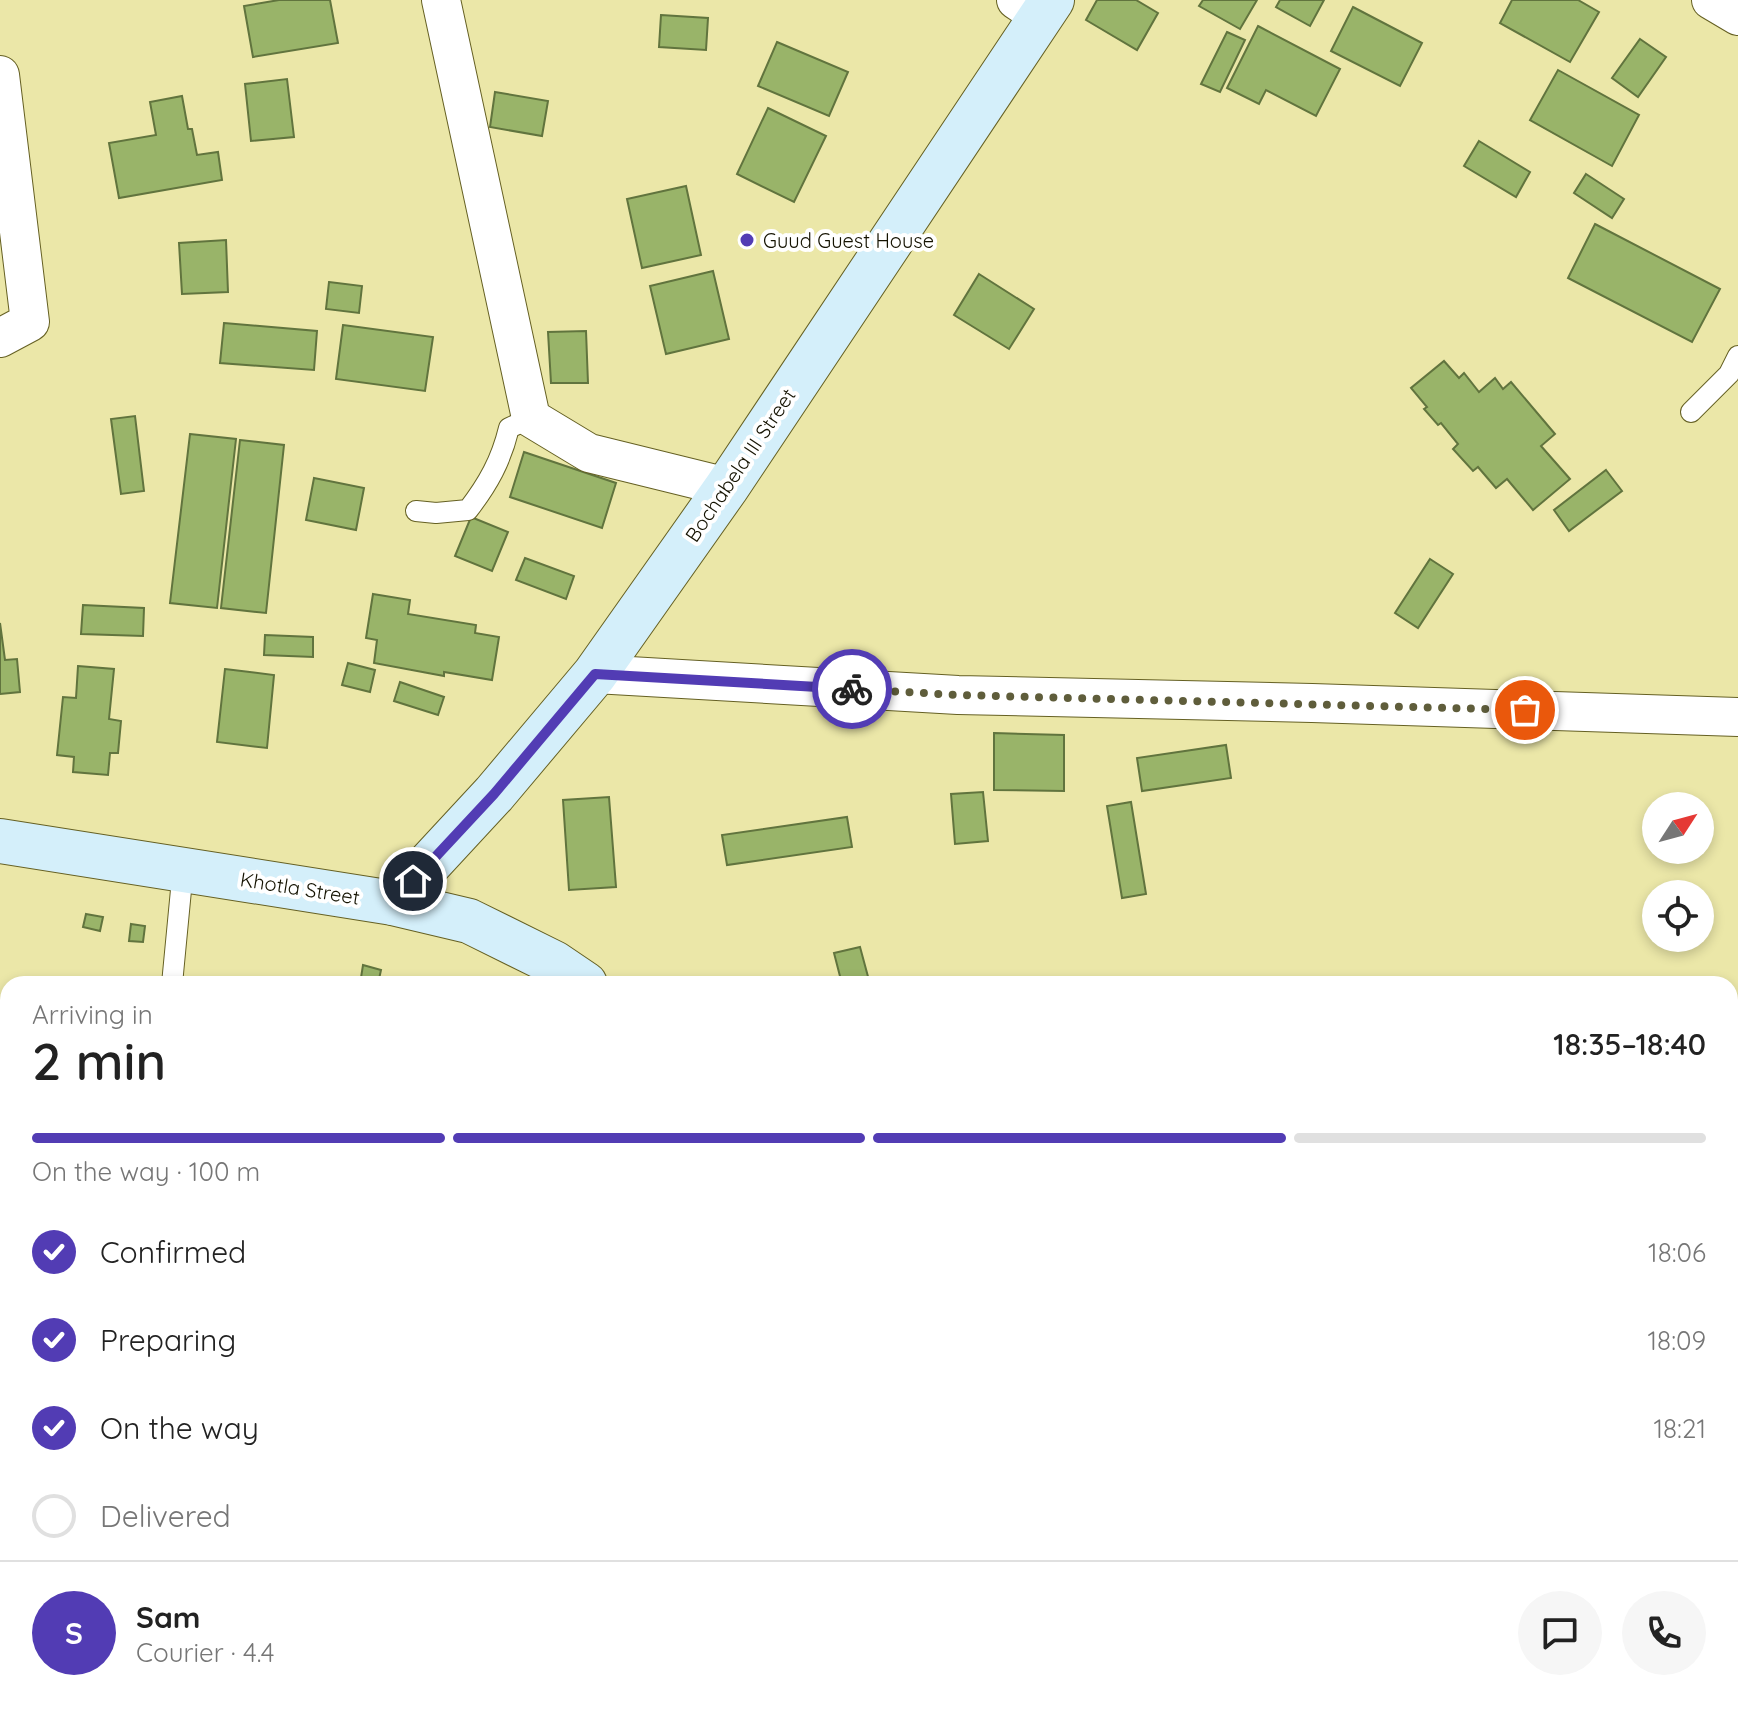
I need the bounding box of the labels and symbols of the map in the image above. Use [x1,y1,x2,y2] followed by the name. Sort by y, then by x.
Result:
[763,228,934,253] place label: Guud Guest House
[738,231,756,249] marker: Guud Guest House
[679,383,801,546] street label: Bochabela III Street
[812,649,892,729] courier
[1491,676,1559,744] pin
[1642,792,1714,864] north arrow
[379,847,447,915] pin
[239,866,362,910] street label: Khotla Street

